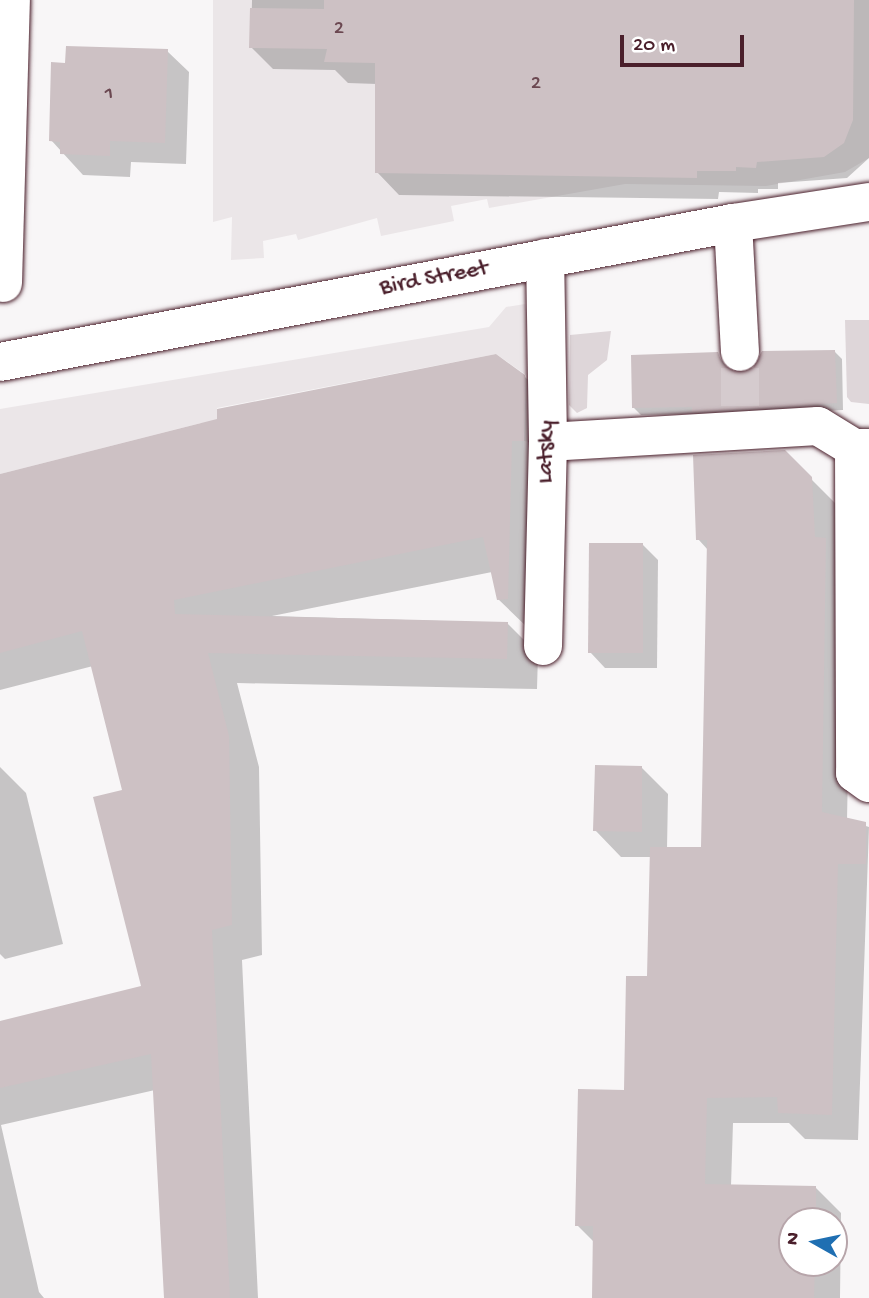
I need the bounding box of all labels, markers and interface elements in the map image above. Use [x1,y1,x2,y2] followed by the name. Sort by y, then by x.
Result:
[334,17,344,43] house number: 2
[624,21,748,65] scale bar
[633,34,675,59] text: 20 m
[531,72,541,98] house number: 2
[105,82,113,108] house number: 1
[377,254,491,304] street label: Bird Street
[532,420,562,484] street label: Latsky
[778,1207,848,1277] north arrow
[781,1231,806,1247] text: N

